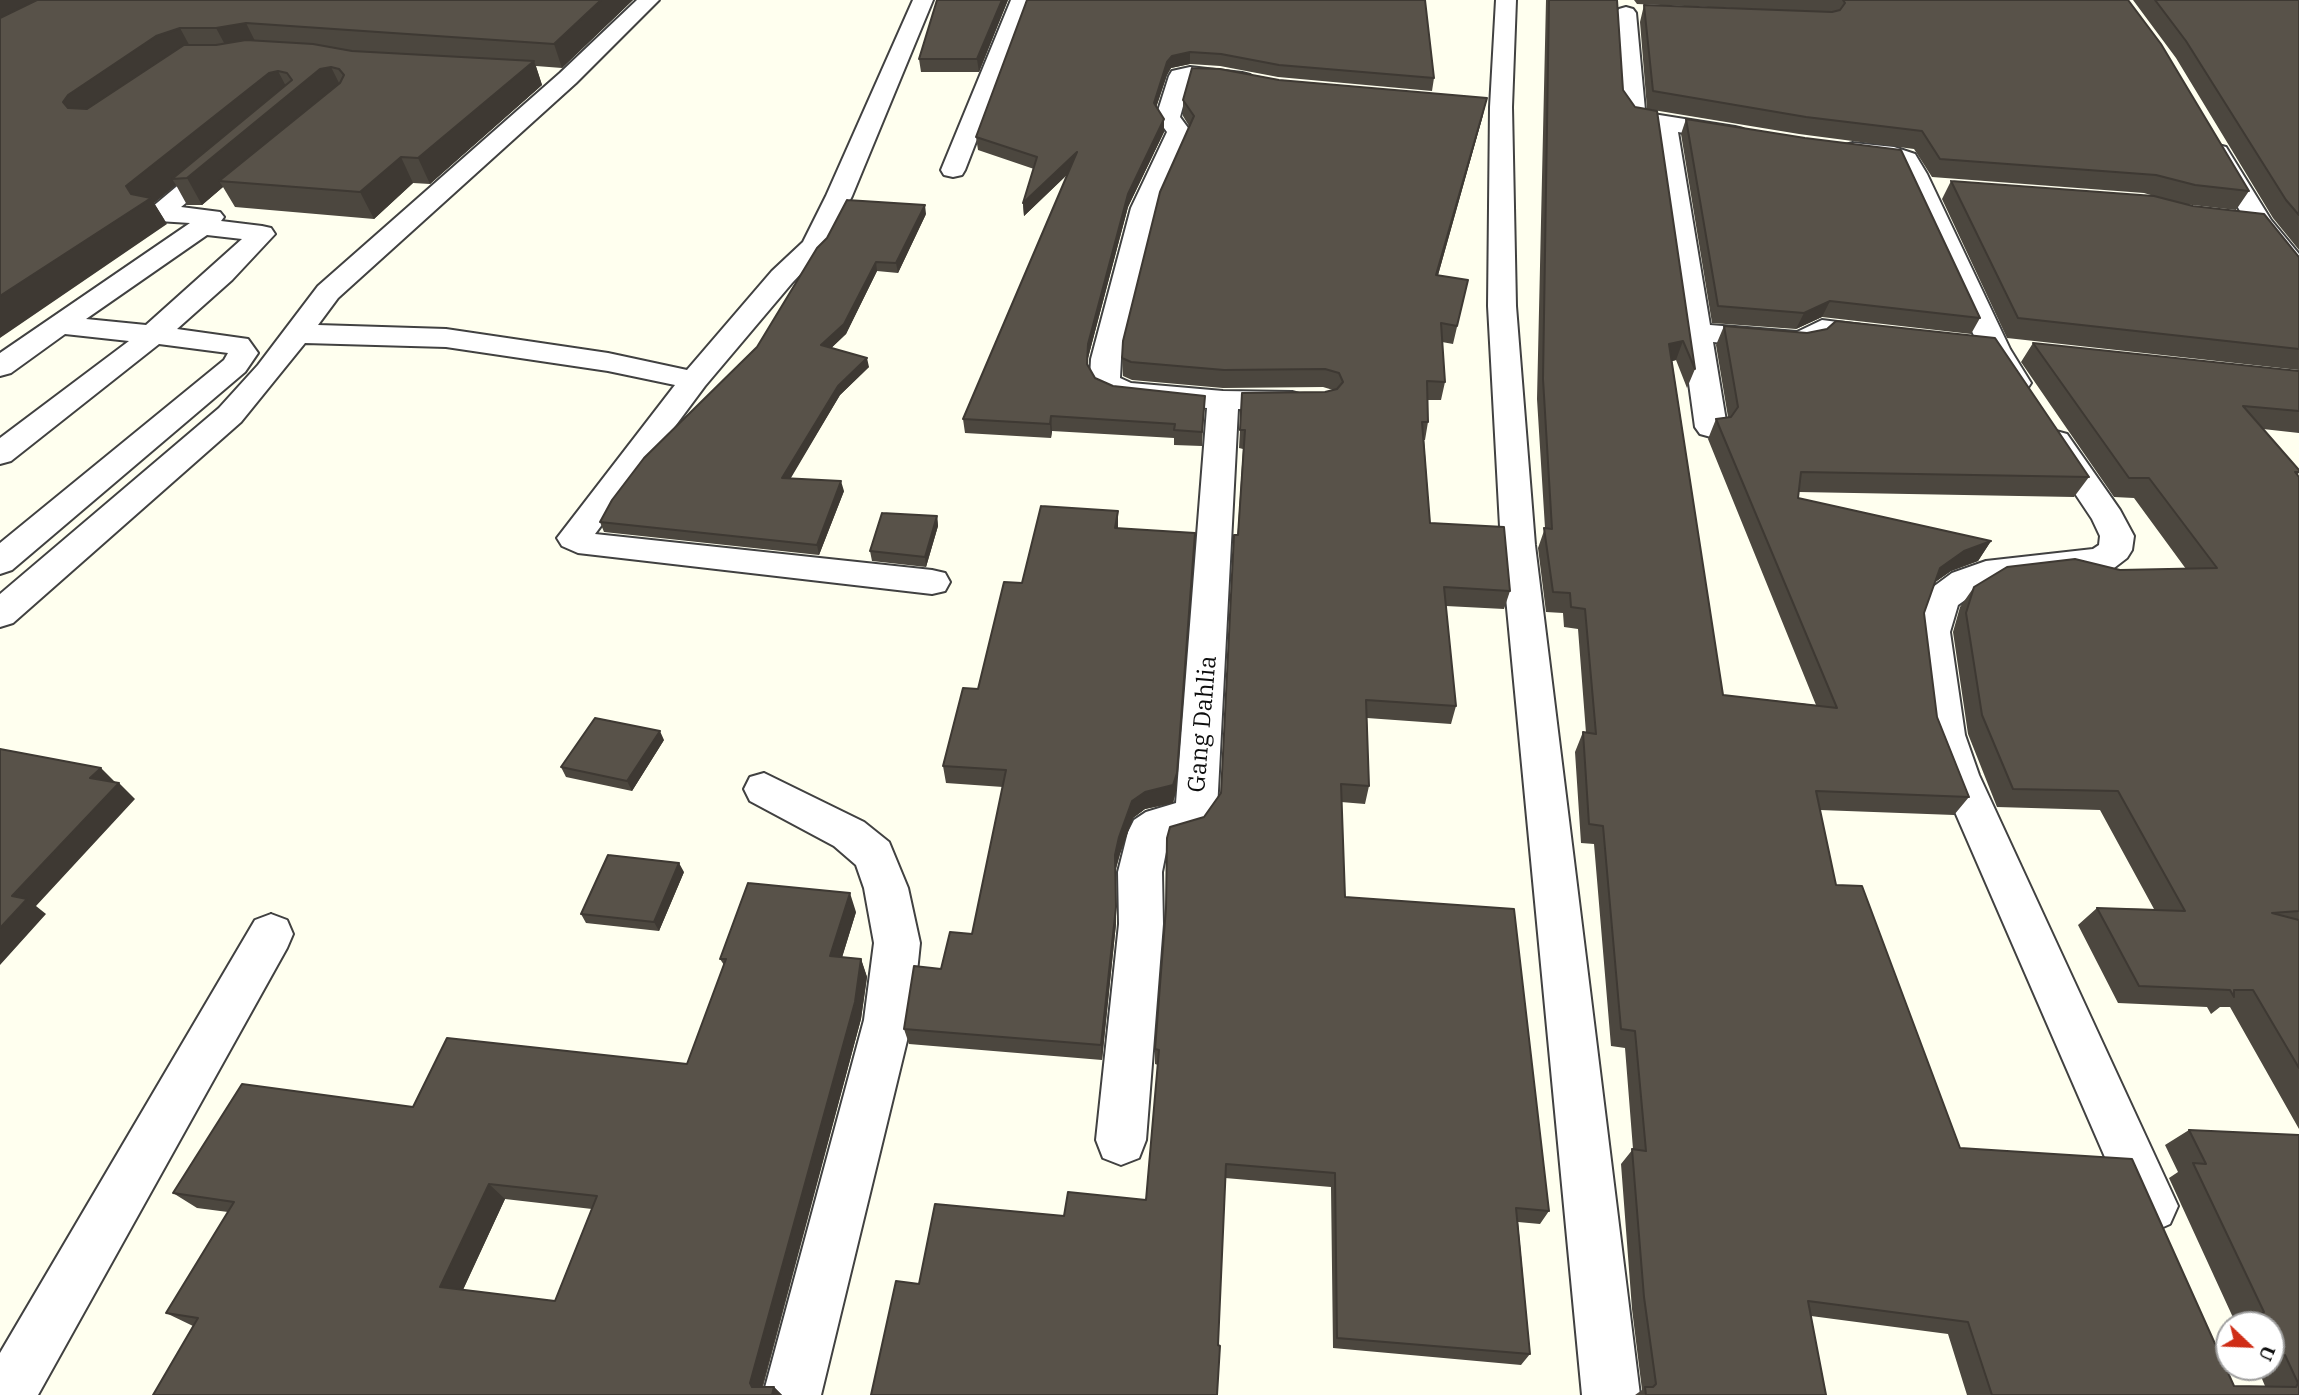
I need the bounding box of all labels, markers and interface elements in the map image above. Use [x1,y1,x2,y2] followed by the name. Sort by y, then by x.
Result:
[1183,654,1223,794] street label: Gang Dahlia
[2215,1311,2285,1381] north arrow
[2254,1342,2281,1365] text: U

